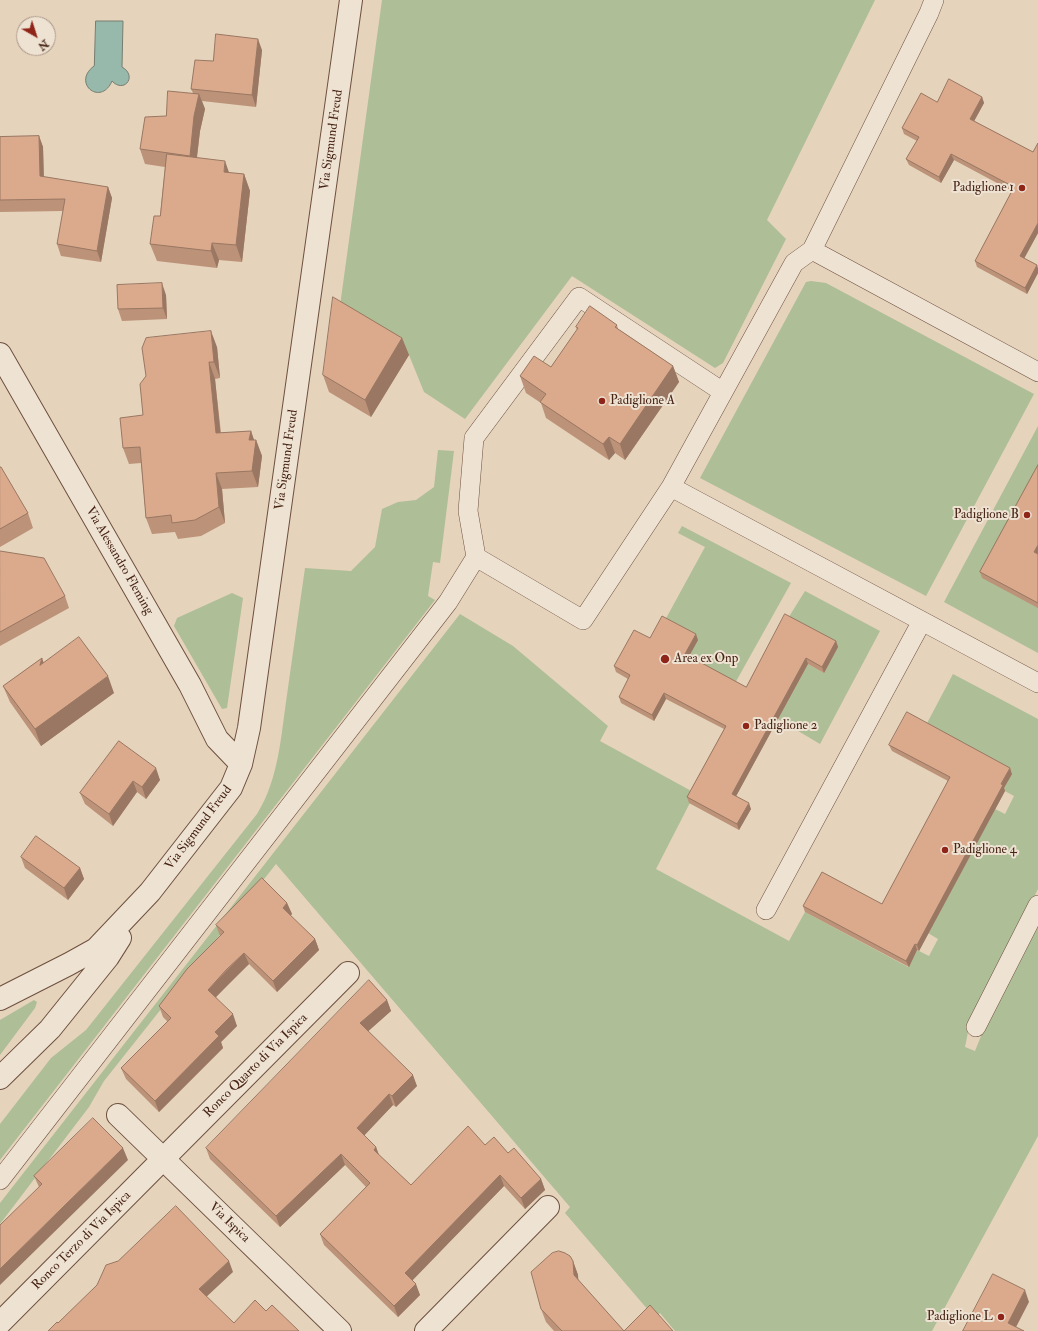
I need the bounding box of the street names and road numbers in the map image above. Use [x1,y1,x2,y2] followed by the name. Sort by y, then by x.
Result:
[317,89,347,191] street label: Via Sigmund Freud
[272,409,302,511] street label: Via Sigmund Freud
[82,504,156,618] street label: Via Alessandro Fleming
[162,783,236,873] street label: Via Sigmund Freud
[201,1011,311,1121] street label: Ronco Quarto di Via Ispica
[29,1188,135,1294] street label: Ronco Terzo di Via Ispica
[205,1200,253,1246] street label: Via Ispica

